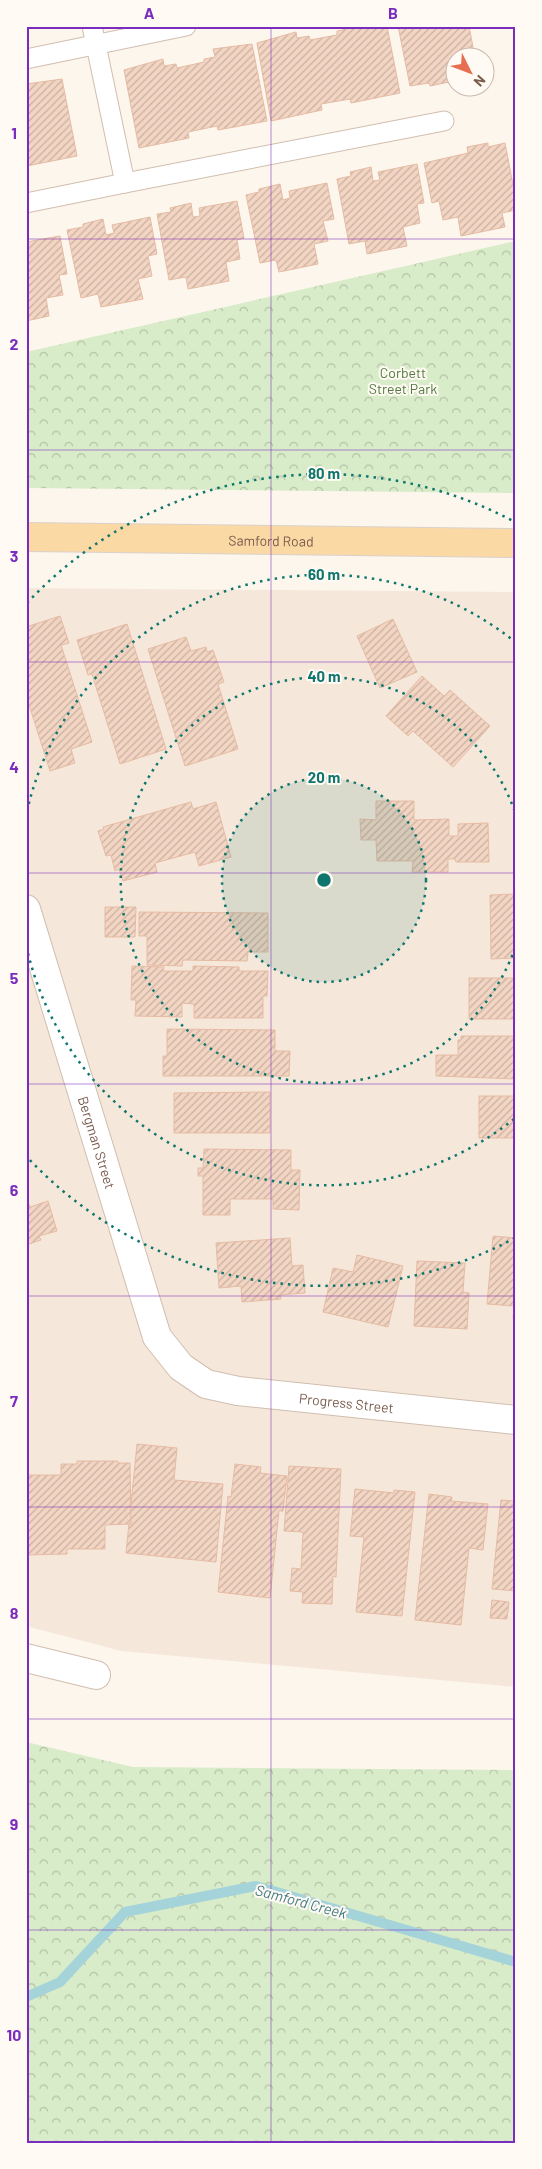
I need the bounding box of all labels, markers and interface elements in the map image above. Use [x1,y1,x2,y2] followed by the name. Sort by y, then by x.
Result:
[144,3,155,22] text: A
[388,3,398,22] text: B
[444,48,494,98] north arrow
[471,72,489,90] text: N
[11,123,17,142] text: 1
[10,334,19,353] text: 2
[369,364,437,397] park label: Corbett Street Park
[308,464,340,482] text: 80 m
[228,531,314,549] street label: Samford Road
[10,546,18,565] text: 3
[308,565,340,583] text: 60 m
[307,667,341,685] text: 40 m
[9,757,19,776] text: 4
[308,768,340,786] text: 20 m
[315,871,333,889] centre of rings
[10,968,19,987] text: 5
[75,1094,120,1191] street label: Bergman Street
[10,1180,19,1199] text: 6
[298,1389,395,1416] street label: Progress Street
[10,1391,18,1410] text: 7
[10,1603,19,1622] text: 8
[10,1814,18,1833] text: 9
[253,1880,349,1922] water label: Samford Creek
[7,2025,21,2044] text: 10

